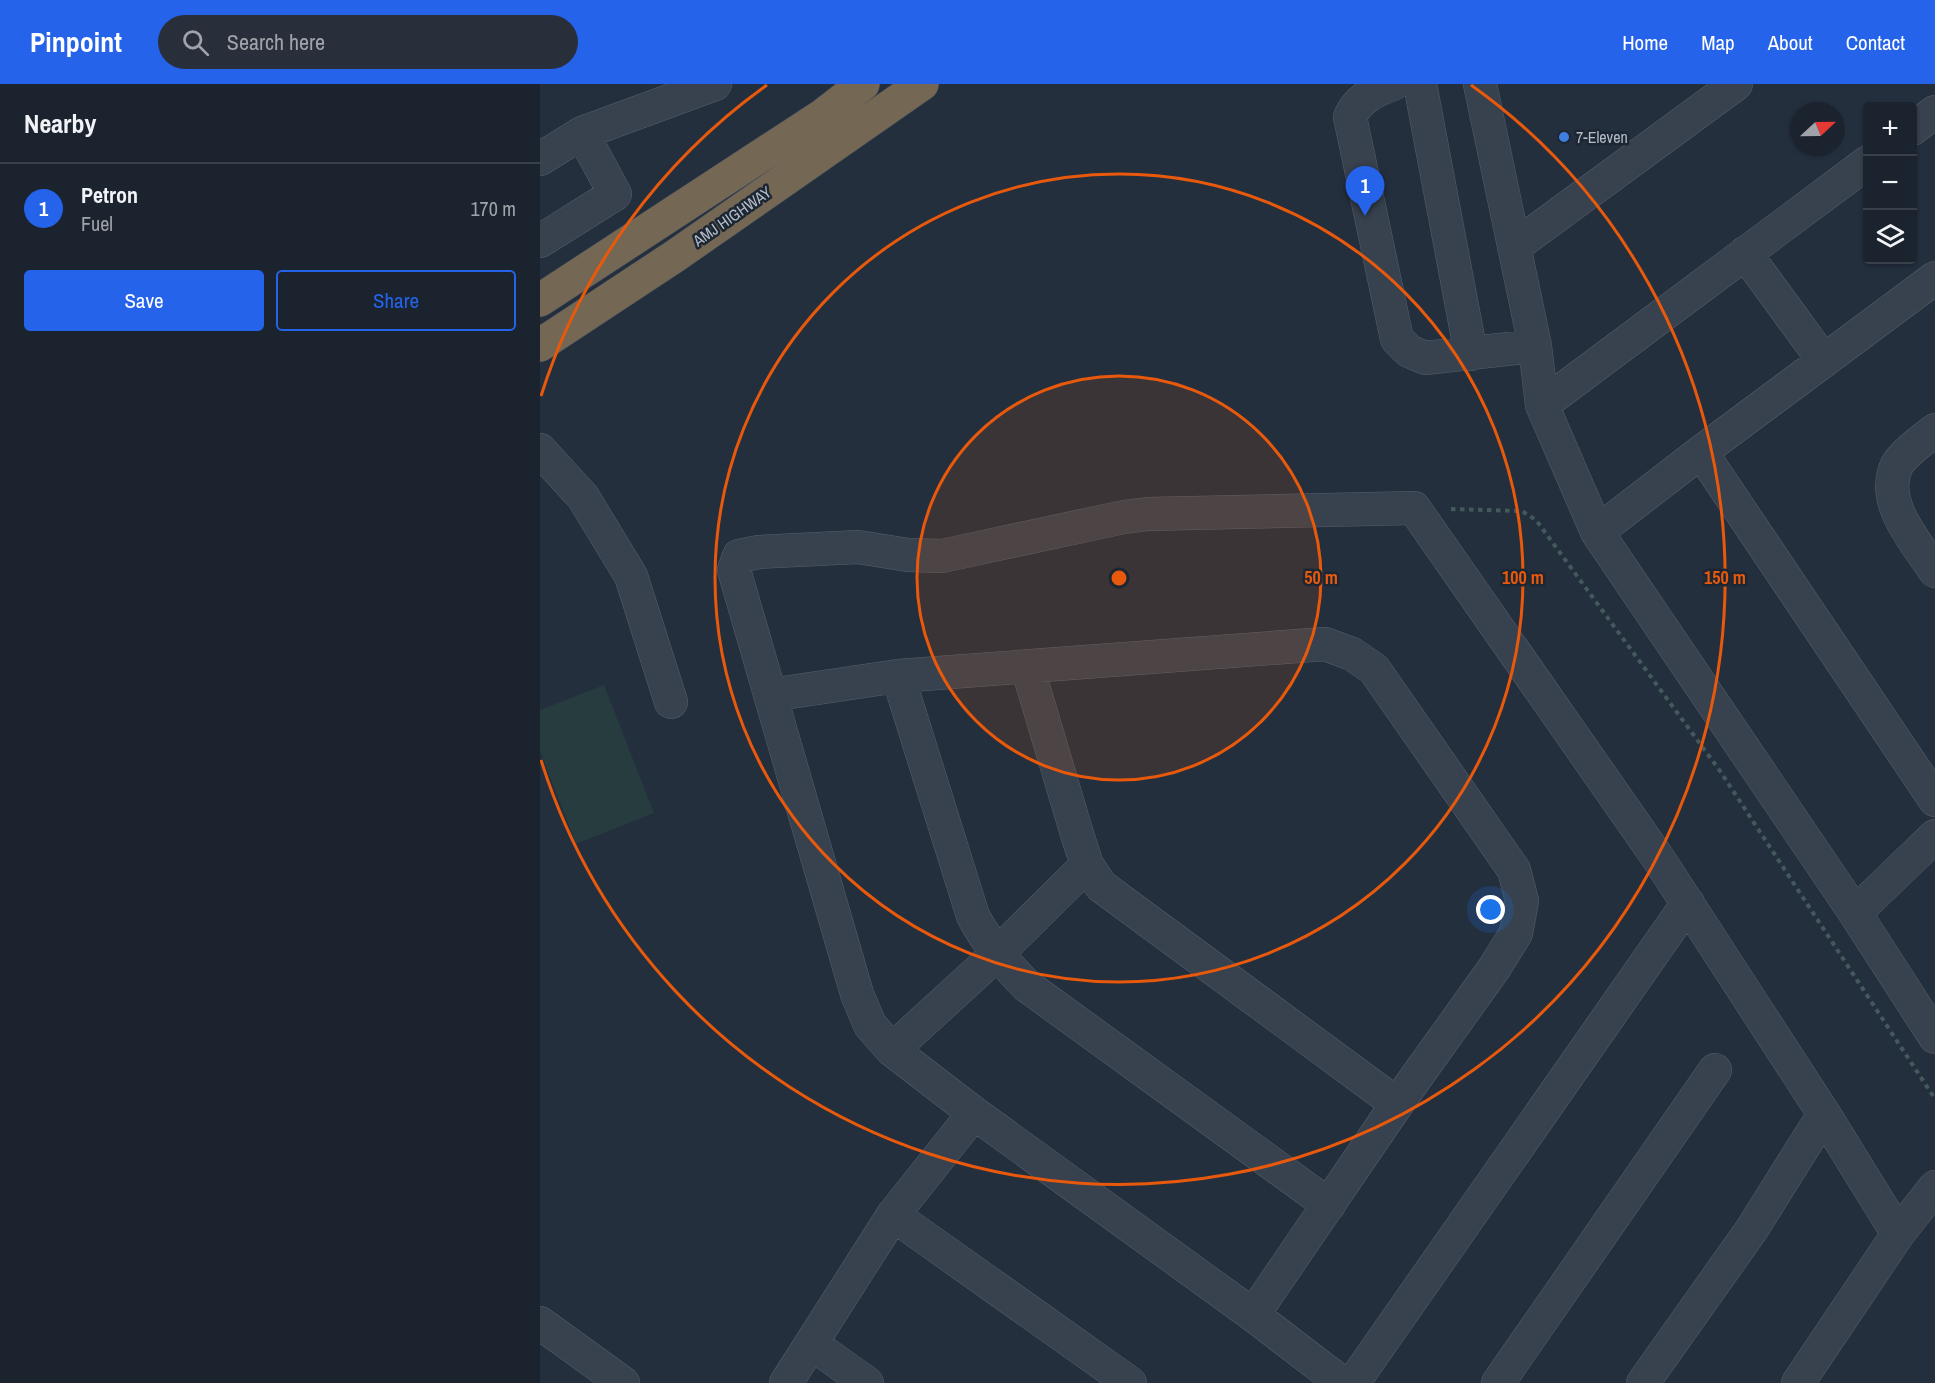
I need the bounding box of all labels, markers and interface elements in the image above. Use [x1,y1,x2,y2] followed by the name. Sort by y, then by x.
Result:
[158,15,578,69] search box
[30,23,122,61] text: Pinpoint
[179,26,212,59] icon: search
[227,27,325,57] text: Search here
[1622,28,1668,57] text: Home
[1701,28,1735,57] text: Map
[1768,28,1813,57] text: About
[1846,28,1905,57] text: Contact
[1791,102,1845,156] north arrow
[1863,102,1917,264] map controls
[1863,102,1917,156] button: +
[24,106,96,141] text: Nearby
[1576,126,1628,148] place label: 7-Eleven
[1557,130,1571,144] marker: 7-Eleven
[1863,156,1917,210] button: −
[1346,166,1384,216] pin: 1
[81,180,138,210] text: Petron
[688,181,776,252] street label: AMJ HIGHWAY
[39,195,48,222] text: 1
[470,195,516,222] text: 170 m
[81,210,113,237] text: Fuel
[1863,210,1917,264] button: layers
[24,270,264,331] button: Save
[276,270,516,331] button: Share
[1304,565,1338,590] text: 50 m
[1502,565,1544,590] text: 100 m
[1704,565,1746,590] text: 150 m
[1109,568,1129,588] centre of rings
[1476,895,1505,924] your location

